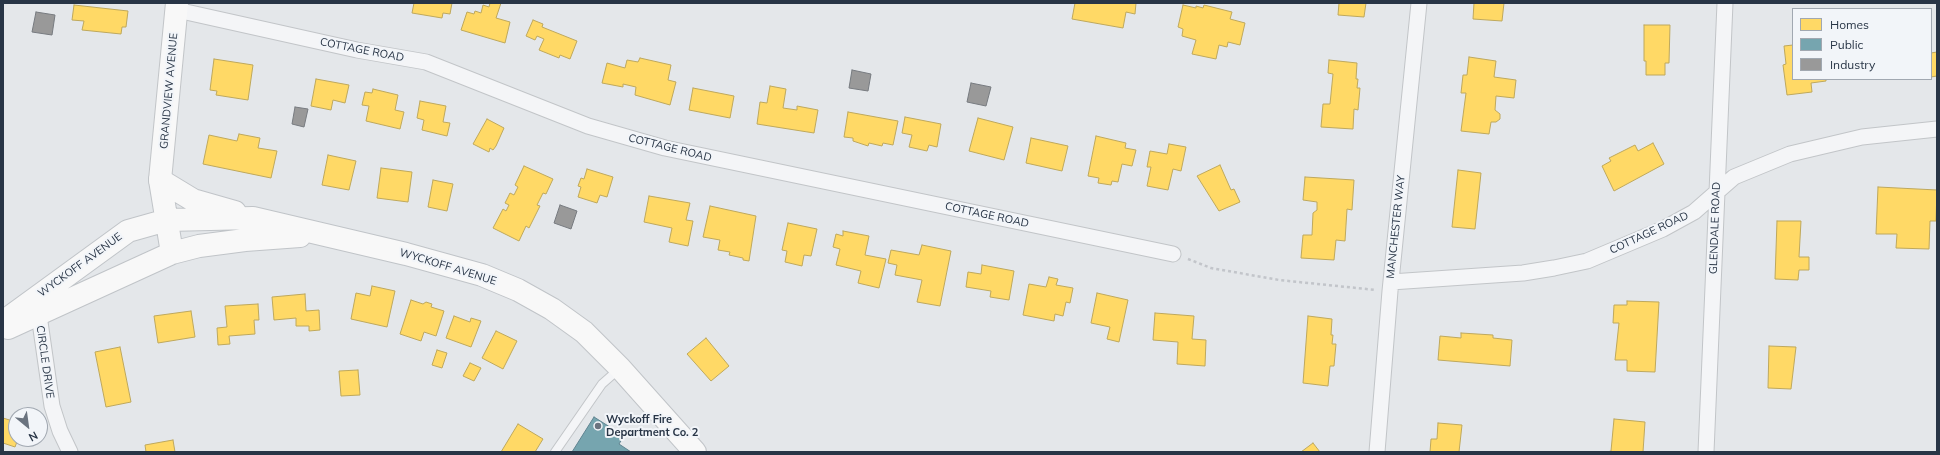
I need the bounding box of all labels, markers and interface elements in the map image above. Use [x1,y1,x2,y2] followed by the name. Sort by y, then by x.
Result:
[1792,8,1932,80] legend
[1830,17,1869,32] text: Homes
[157,33,181,149] street label: GRANDVIEW AVENUE
[319,35,405,65] street label: COTTAGE ROAD
[1830,37,1864,52] text: Public
[1830,57,1875,72] text: Industry
[627,131,713,165] street label: COTTAGE ROAD
[1384,175,1408,279] street label: MANCHESTER WAY
[1707,182,1723,274] street label: GLENDALE ROAD
[944,200,1030,230] street label: COTTAGE ROAD
[1608,209,1690,257] street label: COTTAGE ROAD
[35,230,125,300] street label: WYCKOFF AVENUE
[398,246,498,288] street label: WYCKOFF AVENUE
[33,325,57,399] street label: CIRCLE DRIVE
[8,407,48,447] north arrow
[606,413,698,439] place label: Wyckoff Fire Department Co. 2
[593,421,603,431] marker: Wyckoff Fire Department Co. 2
[26,428,40,445] text: N

